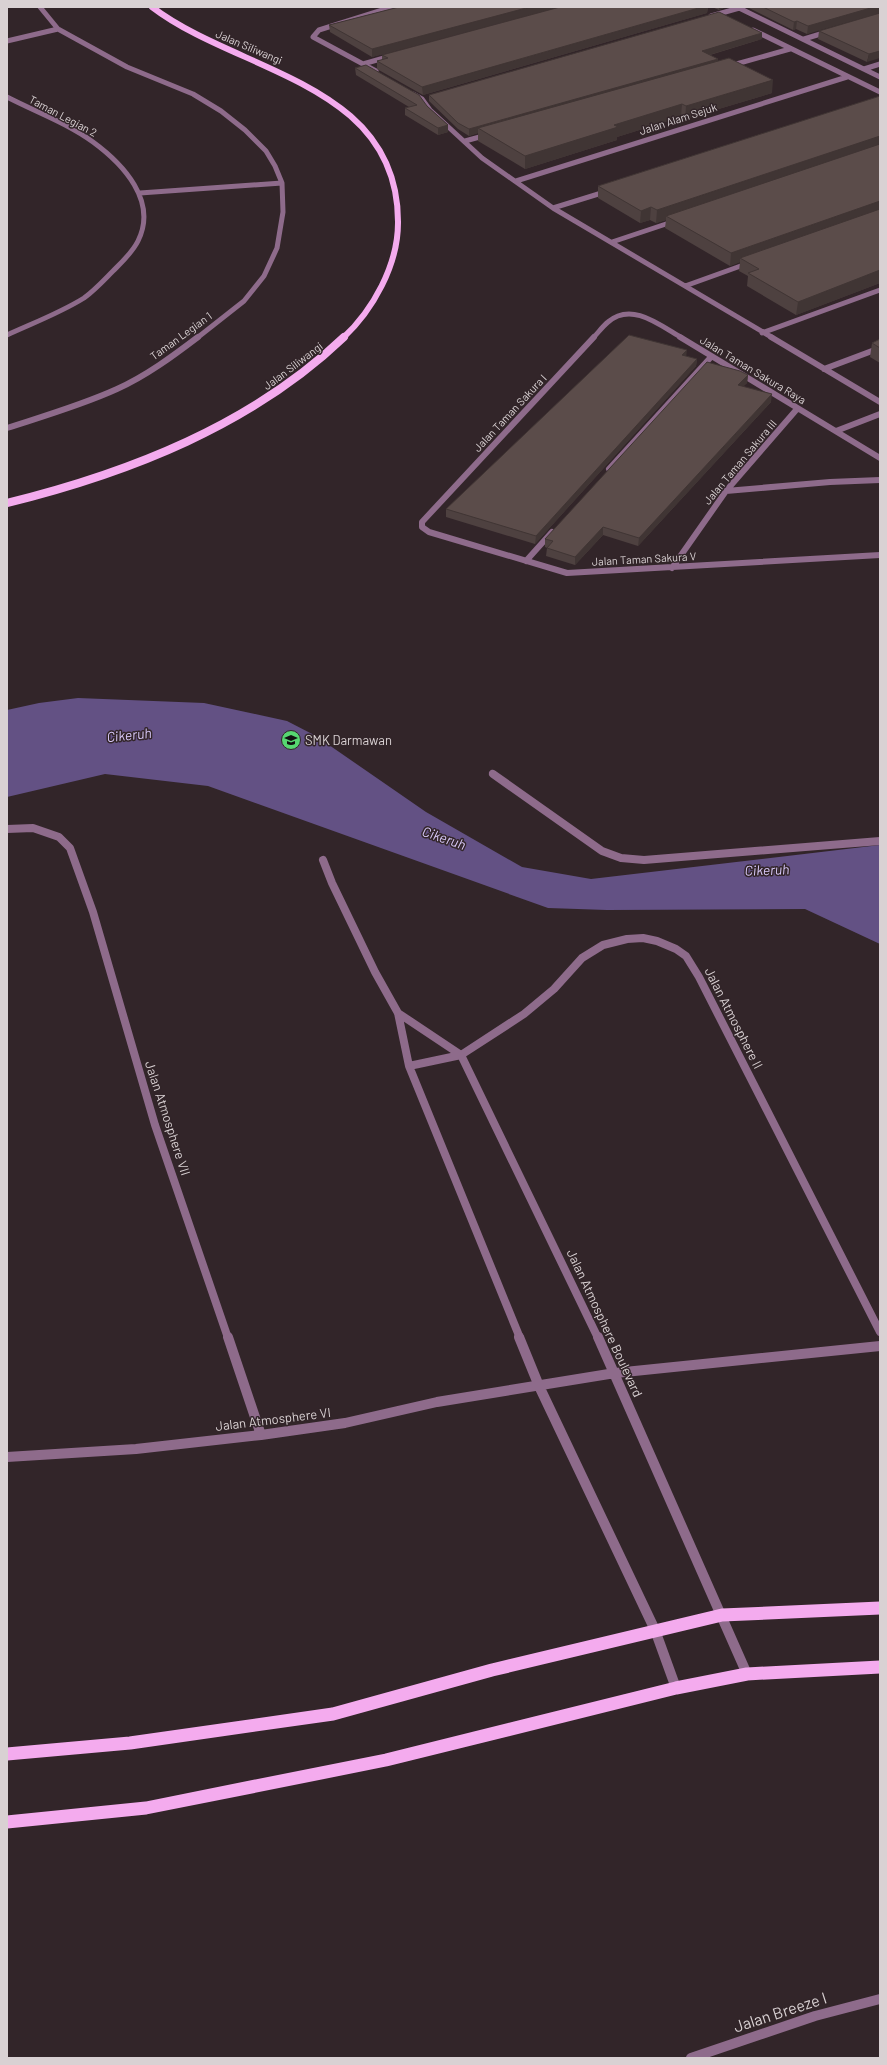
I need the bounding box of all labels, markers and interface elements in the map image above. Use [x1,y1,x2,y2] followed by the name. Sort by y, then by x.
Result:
[214,27,285,66] street label: Jalan Siliwangi
[27,92,99,139] street label: Taman Legian 2
[637,100,719,137] street label: Jalan Alam Sejuk
[147,309,214,362] street label: Taman Legian 1
[698,333,808,406] street label: Jalan Taman Sakura Raya
[260,339,325,392] street label: Jalan Siliwangi
[470,371,549,454] street label: Jalan Taman Sakura I
[700,417,779,507] street label: Jalan Taman Sakura III
[591,549,697,568] street label: Jalan Taman Sakura V
[106,724,152,745] water label: Cikeruh
[280,729,302,751] school or university icon: SMK Darmawan
[305,732,392,748] place label: SMK Darmawan
[420,822,468,853] water label: Cikeruh
[744,860,790,879] water label: Cikeruh
[701,965,767,1071] street label: Jalan Atmosphere II
[142,1059,194,1177] street label: Jalan Atmosphere VII
[564,1246,646,1400] street label: Jalan Atmosphere Boulevard
[214,1404,332,1434] street label: Jalan Atmosphere VI
[731,1988,829,2036] street label: Jalan Breeze I

